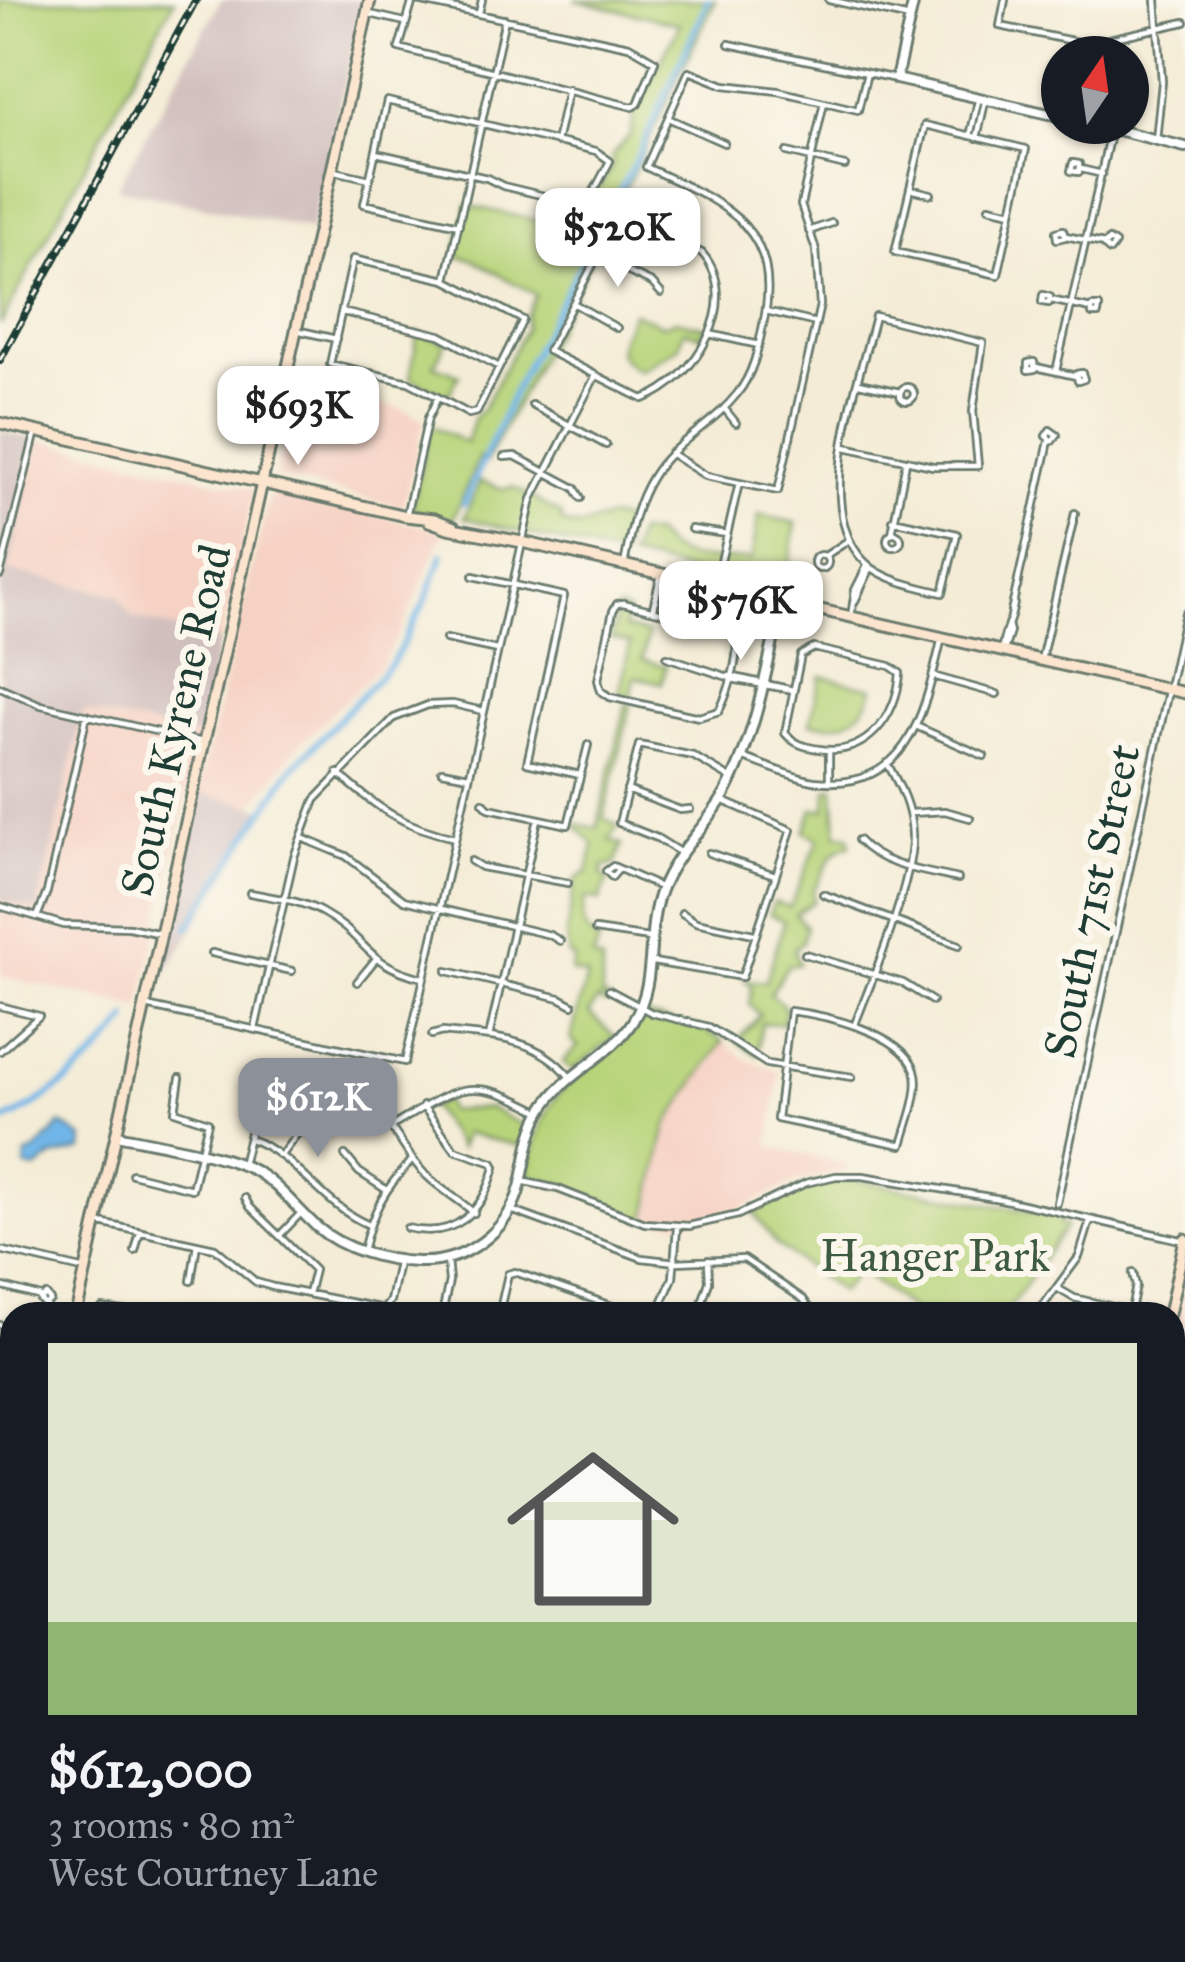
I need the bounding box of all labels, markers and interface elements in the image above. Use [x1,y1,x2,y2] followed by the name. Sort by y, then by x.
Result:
[1041,36,1149,144] north arrow
[1041,36,1149,144] map controls
[534,188,702,290] pin: $520K
[562,203,674,251] text: $520K
[214,366,382,468] pin: $693K
[244,381,352,429] text: $693K
[108,539,243,901] street label: South Kyrene Road
[657,561,825,663] pin: $576K
[686,576,796,624] text: $576K
[1031,739,1152,1063] street label: South 71st Street
[234,1058,402,1160] pin: $612K
[265,1073,371,1121] text: $612K
[820,1228,1050,1283] park label: Hanger Park
[485,1421,701,1637] icon: home
[48,1739,253,1801] text: $612,000
[48,1801,294,1849] text: 3 rooms · 80 m²
[48,1849,378,1897] text: West Courtney Lane

